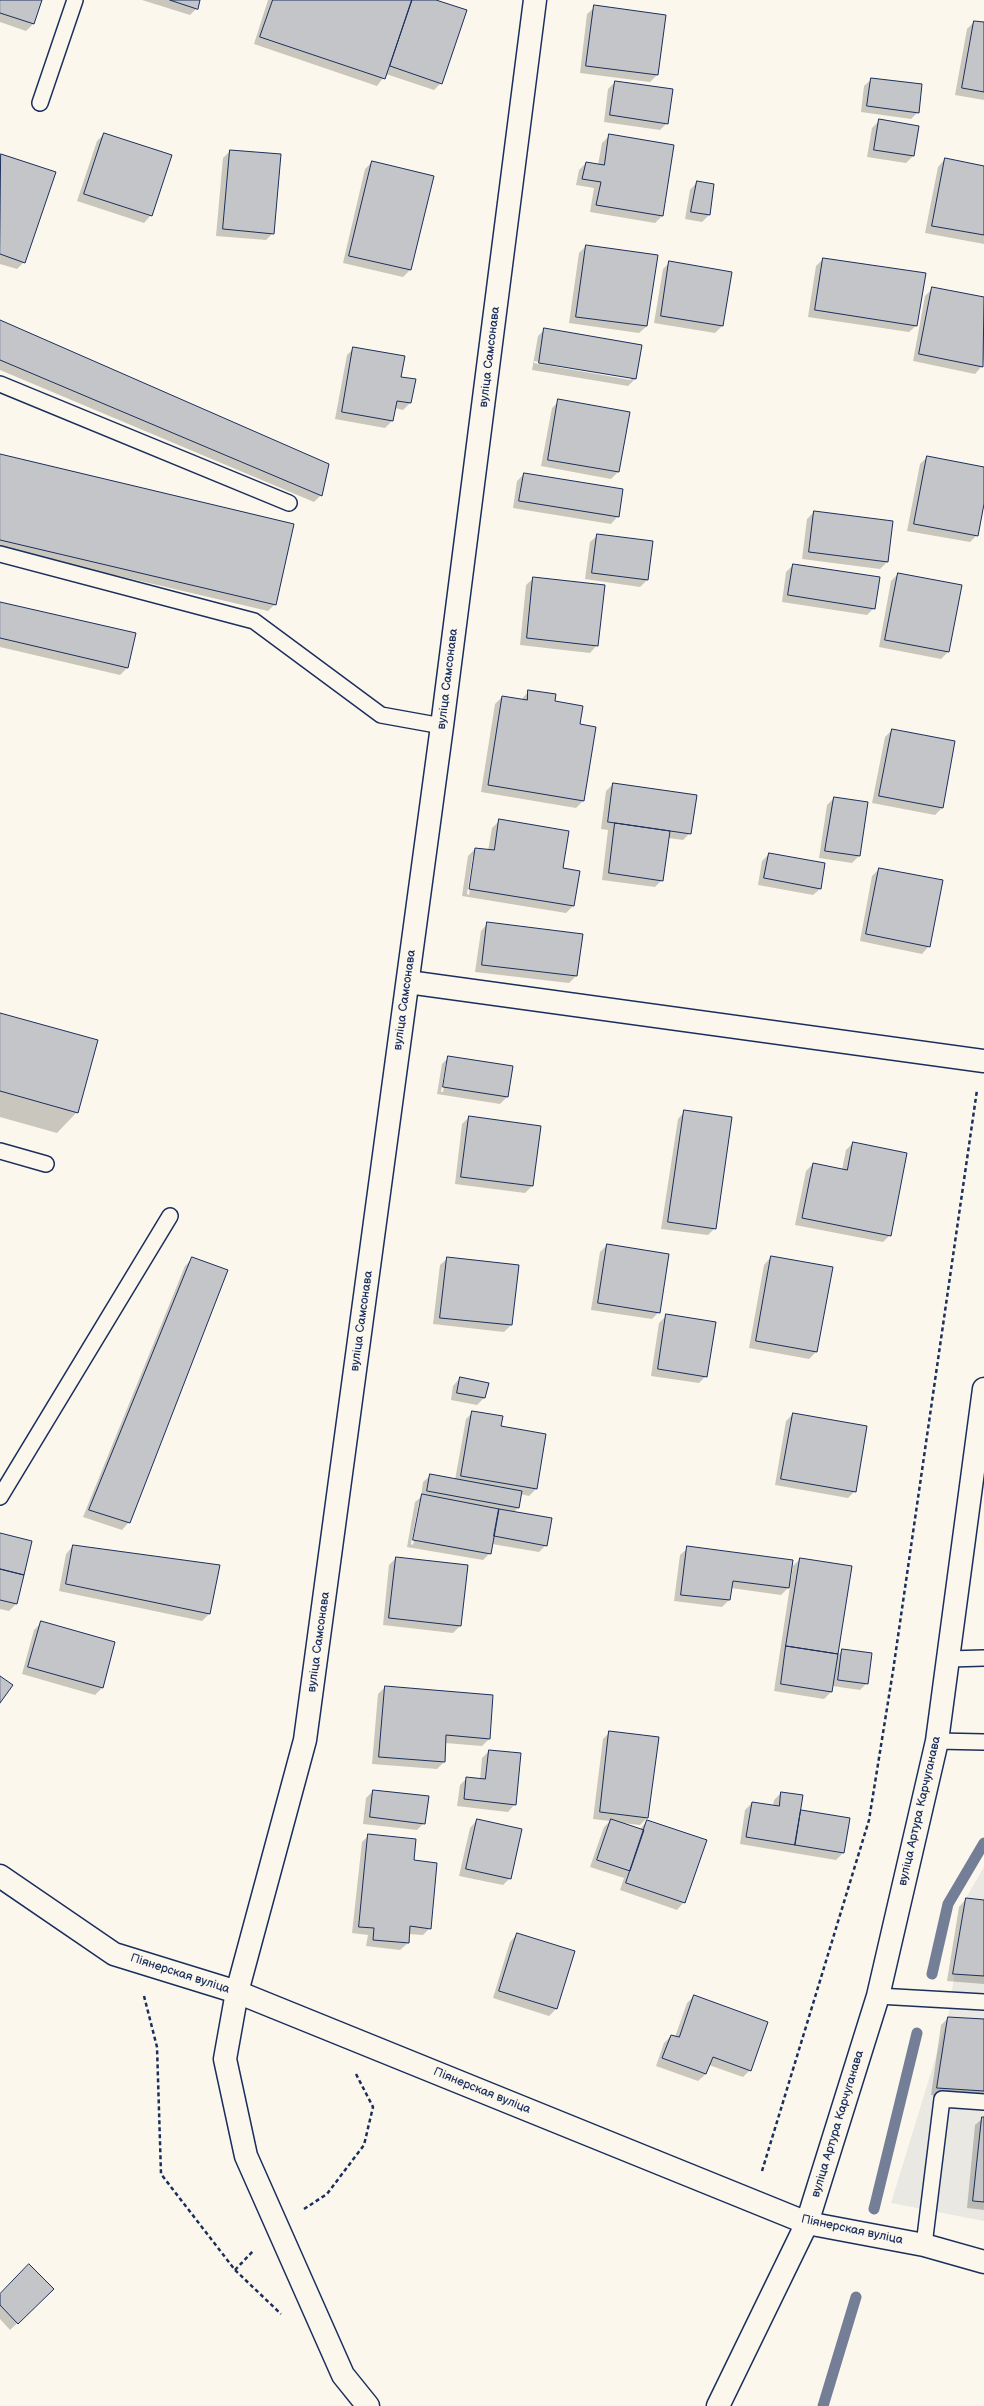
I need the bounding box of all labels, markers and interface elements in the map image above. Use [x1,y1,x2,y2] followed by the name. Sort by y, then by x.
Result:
[477,306,503,408] street label: вуліца Самсонава
[435,628,461,730] street label: вуліца Самсонава
[391,949,419,1051] street label: вуліца Самсонава
[348,1270,376,1372] street label: вуліца Самсонава
[305,1591,333,1693] street label: вуліца Самсонава
[896,1735,944,1887] street label: вуліца Артура Карчуганава
[128,1951,232,1997] street label: Піянерская вуліца
[809,2049,867,2199] street label: вуліца Артура Карчуганава
[431,2065,533,2117] street label: Піянерская вуліца
[800,2212,904,2248] street label: Піянерская вуліца

